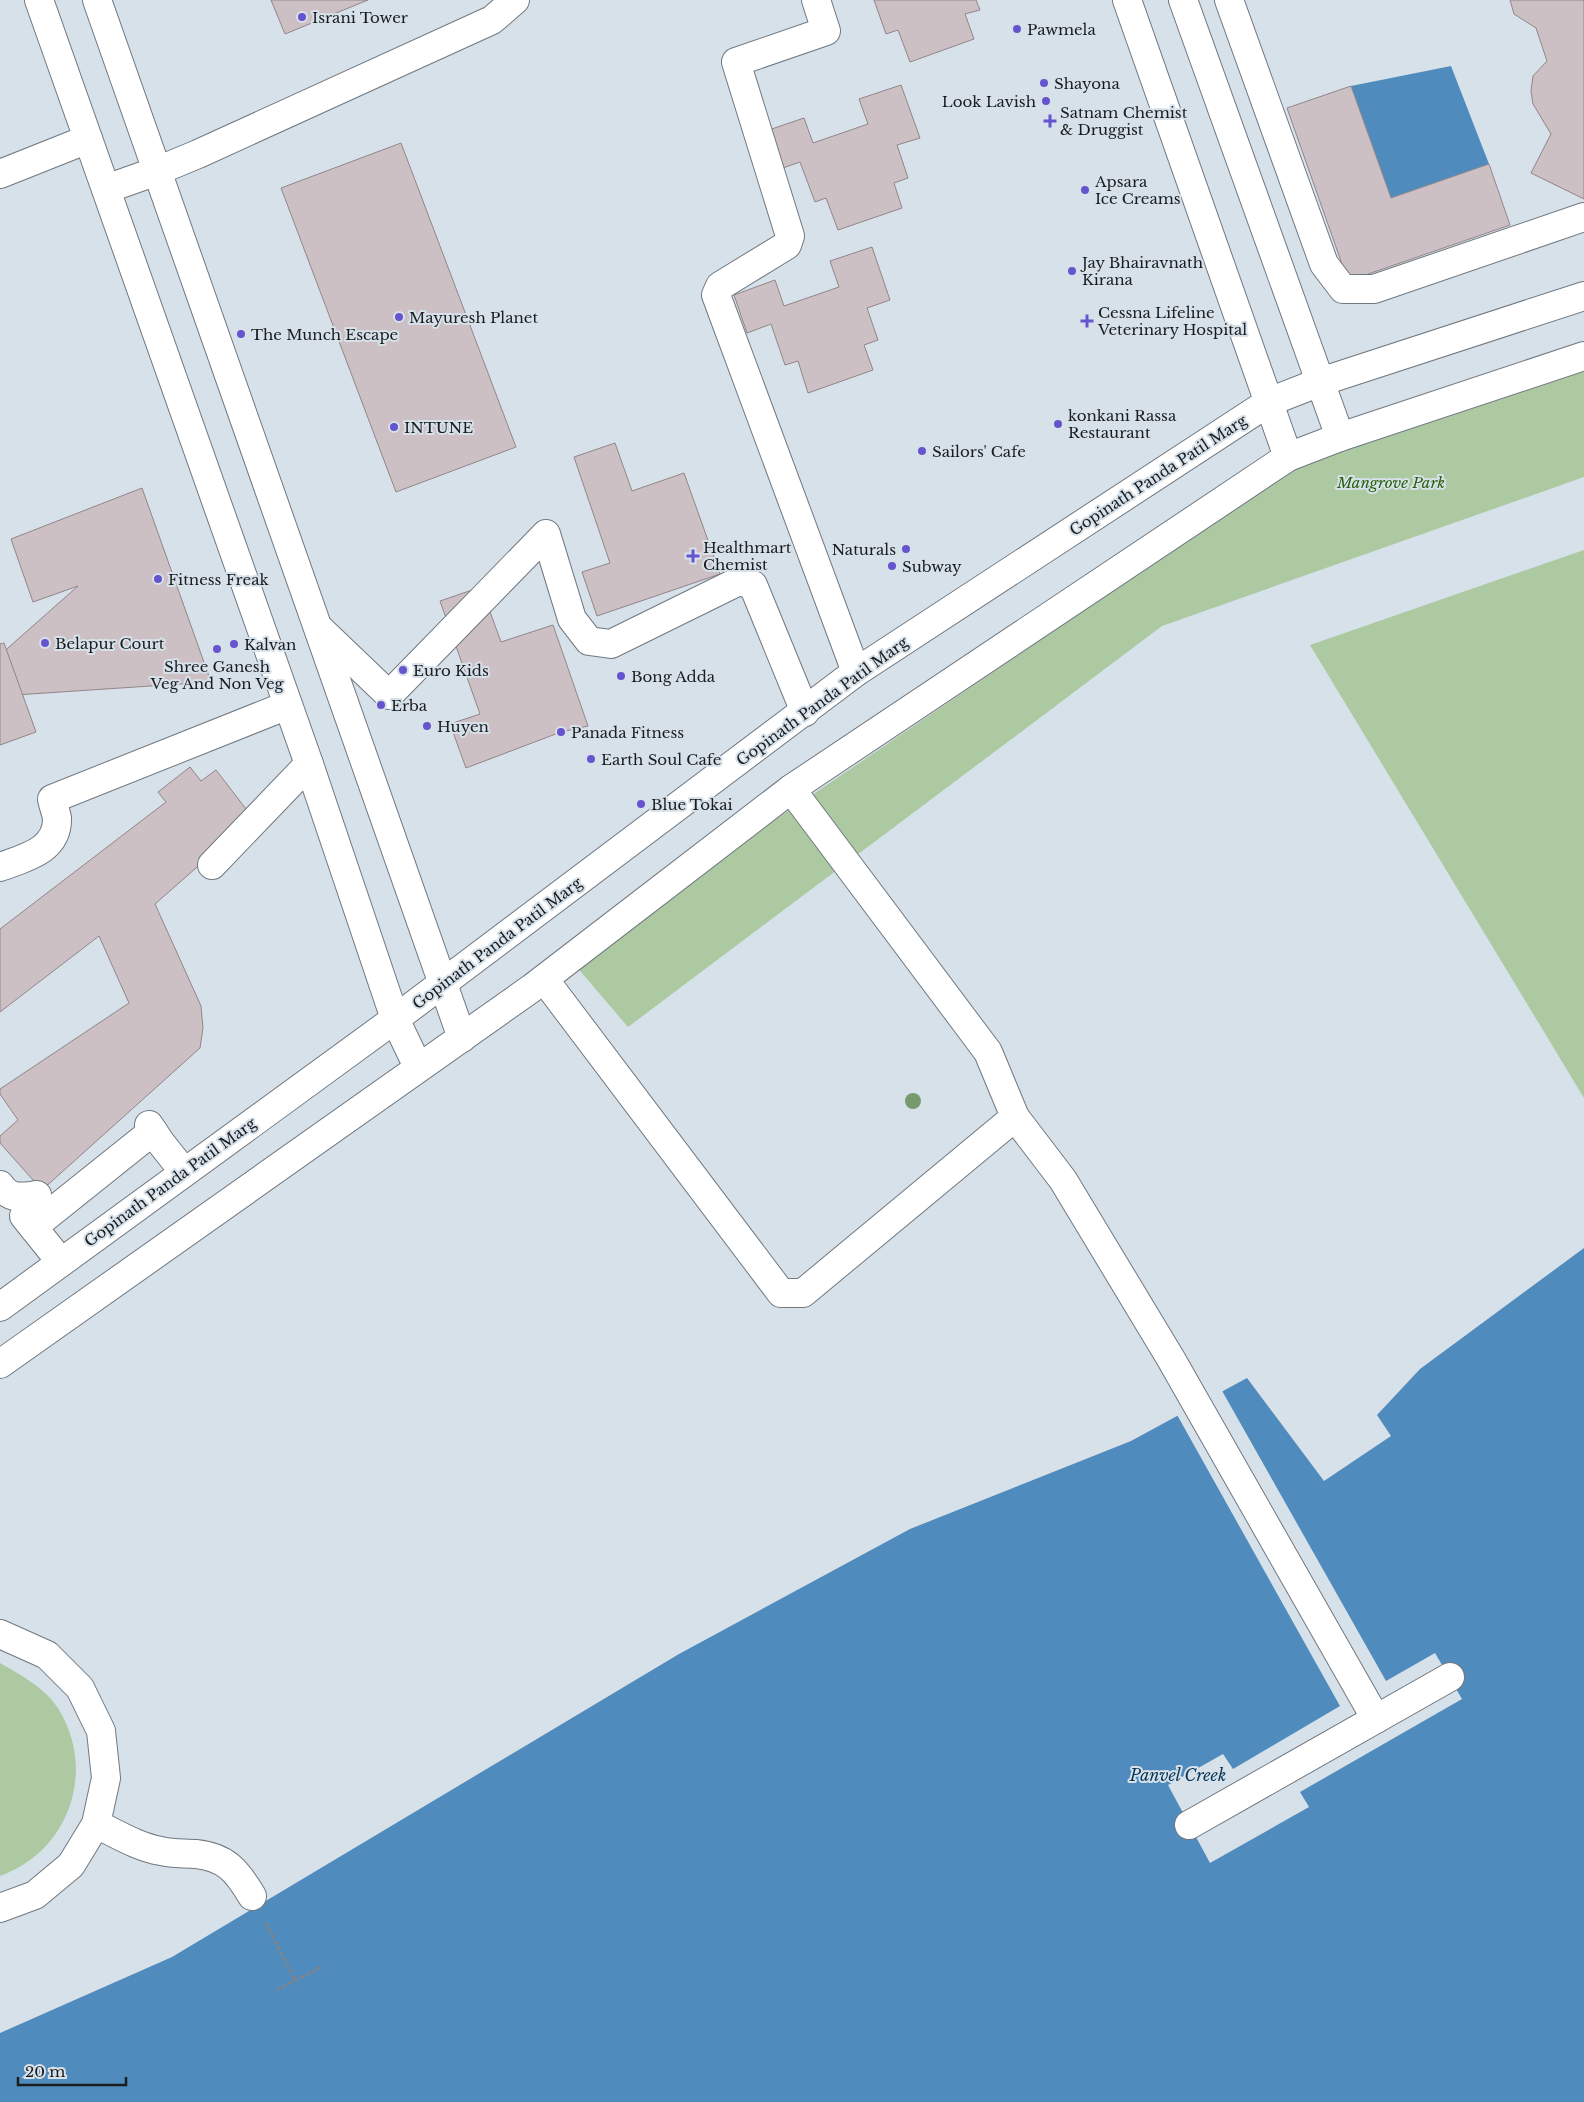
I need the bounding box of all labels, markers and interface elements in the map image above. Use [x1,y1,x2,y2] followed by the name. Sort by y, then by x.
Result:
[312,8,409,27] place label: Israni Tower
[296,11,308,23] marker: Israni Tower
[1027,20,1096,39] place label: Pawmela
[1011,23,1023,35] marker: Pawmela
[1054,74,1120,93] place label: Shayona
[1038,77,1050,89] marker: Shayona
[942,92,1036,111] place label: Look Lavish
[1040,95,1052,107] marker: Look Lavish
[1060,103,1188,139] place label: Satnam Chemist & Druggist
[1044,115,1056,127] marker: Satnam Chemist & Druggist
[1094,172,1181,208] place label: Apsara Ice Creams
[1079,184,1091,196] marker: Apsara Ice Creams
[1080,253,1203,289] place label: Jay Bhairavnath Kirana
[1066,265,1078,277] marker: Jay Bhairavnath Kirana
[1097,303,1247,339] place label: Cessna Lifeline Veterinary Hospital
[409,308,538,327] place label: Mayuresh Planet
[393,311,405,323] marker: Mayuresh Planet
[1080,314,1094,328] marker: Cessna Lifeline Veterinary Hospital
[251,325,398,344] place label: The Munch Escape
[235,328,247,340] marker: The Munch Escape
[1068,406,1177,442] place label: konkani Rassa Restaurant
[1066,410,1251,540] street label: Gopinath Panda Patil Marg
[404,418,473,437] place label: INTUNE
[1052,418,1064,430] marker: konkani Rassa Restaurant
[388,421,400,433] marker: INTUNE
[932,442,1026,461] place label: Sailors' Cafe
[916,445,928,457] marker: Sailors' Cafe
[1336,473,1445,492] park label: Mangrove Park
[703,538,792,574] place label: Healthmart Chemist
[832,540,896,559] place label: Naturals
[900,543,912,555] marker: Naturals
[687,550,699,562] marker: Healthmart Chemist
[902,557,962,576] place label: Subway
[886,560,898,572] marker: Subway
[168,570,270,589] place label: Fitness Freak
[152,573,164,585] marker: Fitness Freak
[732,632,912,770] street label: Gopinath Panda Patil Marg
[55,634,165,653] place label: Belapur Court
[244,635,296,654] place label: Kalvan
[39,637,51,649] marker: Belapur Court
[228,638,240,650] marker: Kalvan
[211,643,223,655] marker: Shree Ganesh Veg And Non Veg
[150,657,284,693] place label: Shree Ganesh Veg And Non Veg
[413,661,489,680] place label: Euro Kids
[397,664,409,676] marker: Euro Kids
[631,667,716,686] place label: Bong Adda
[615,670,627,682] marker: Bong Adda
[391,696,428,715] place label: Erba
[375,699,387,711] marker: Erba
[437,717,489,736] place label: Huyen
[421,720,433,732] marker: Huyen
[571,723,684,742] place label: Panada Fitness
[555,726,567,738] marker: Panada Fitness
[601,750,721,769] place label: Earth Soul Cafe
[585,753,597,765] marker: Earth Soul Cafe
[651,795,733,814] place label: Blue Tokai
[635,798,647,810] marker: Blue Tokai
[408,872,586,1013] street label: Gopinath Panda Patil Marg
[80,1113,260,1251] street label: Gopinath Panda Patil Marg
[1129,1765,1226,1785] water label: Panvel Creek
[18,2054,125,2086] scale bar
[25,2062,65,2081] text: 20 m

